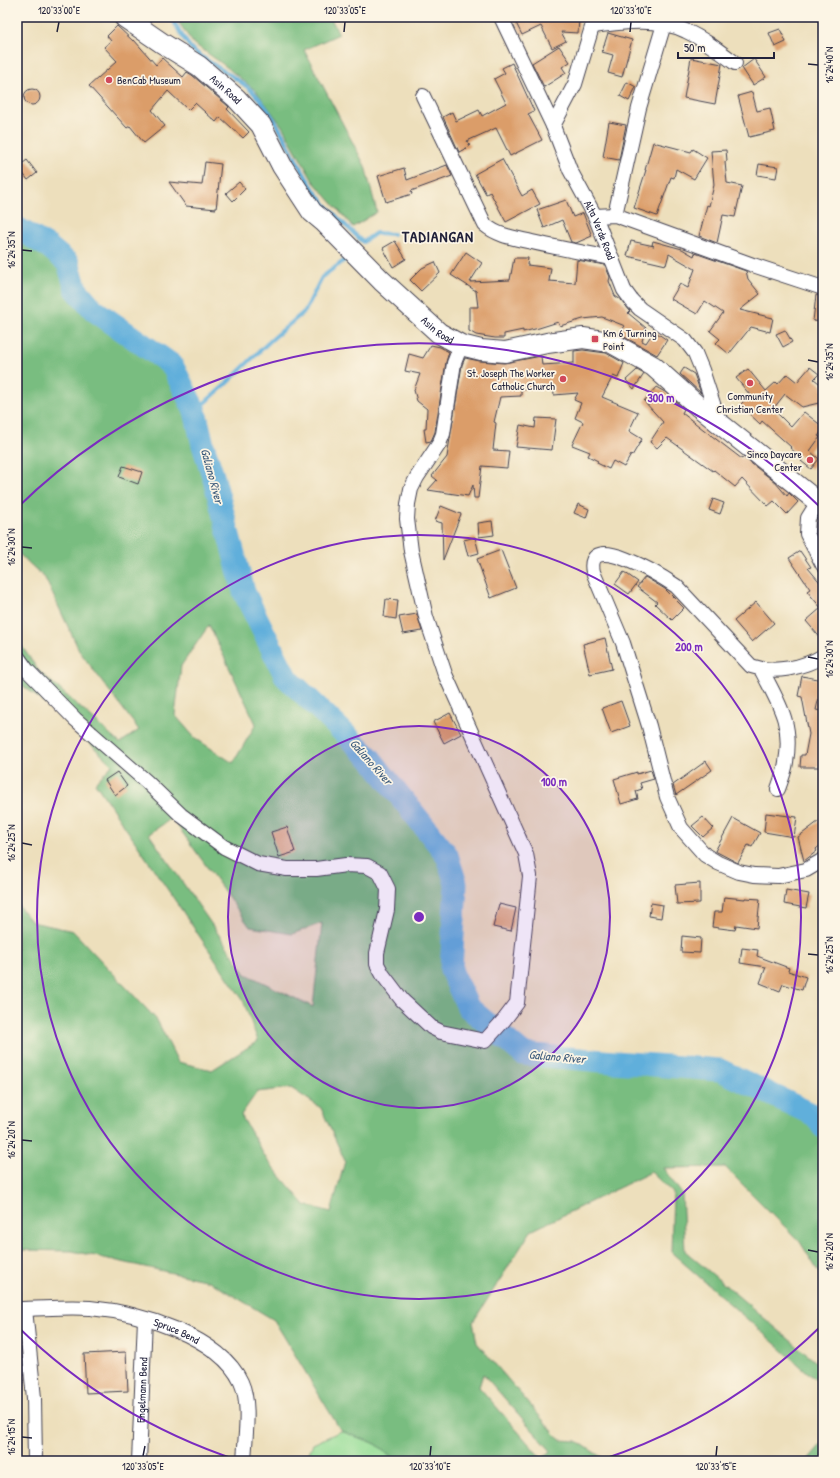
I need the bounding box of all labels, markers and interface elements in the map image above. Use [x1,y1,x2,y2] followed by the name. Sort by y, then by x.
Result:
[38,4,81,17] text: 120°33'00"E
[324,4,367,17] text: 120°33'05"E
[610,4,652,17] text: 120°33'10"E
[678,34,774,60] scale bar
[684,39,705,56] text: 50 m
[823,47,836,83] text: 16°24'40"N
[207,72,245,107] street label: Asin Road
[117,73,181,87] place label: BenCab Museum
[104,75,114,85] marker: BenCab Museum
[581,198,619,262] street label: Alta Verde Road
[401,226,474,247] district label: TADIANGAN
[5,231,18,269] text: 16°24'35"N
[418,313,457,347] street label: Asin Road
[603,326,657,353] place label: Km 6 Turning Point
[590,334,600,344] marker: Km 6 Turning Point
[823,343,836,381] text: 16°24'35"N
[467,366,556,393] place label: St. Joseph The Worker Catholic Church
[558,374,568,384] marker: St. Joseph The Worker Catholic Church
[745,378,755,388] marker: Community Christian Center
[647,389,675,406] text: 300 m
[716,389,784,416] place label: Community Christian Center
[197,446,228,507] water label: Galiano River
[747,447,803,474] place label: Sinco Daycare Center
[805,455,815,465] marker: Sinco Daycare Center
[5,528,18,566] text: 16°24'30"N
[675,638,703,655] text: 200 m
[823,640,836,678] text: 16°24'30"N
[346,735,397,789] water label: Galiano River
[541,773,567,790] text: 100 m
[5,824,18,862] text: 16°24'25"N
[412,910,426,924] centre of rings
[823,936,836,974] text: 16°24'25"N
[528,1046,587,1068] water label: Galiano River
[5,1121,18,1159] text: 16°24'20"N
[823,1233,836,1271] text: 16°24'20"N
[152,1315,203,1347] street label: Spruce Bend
[134,1356,150,1423] street label: Engelmann Bend
[5,1419,18,1455] text: 16°24'15"N
[122,1460,165,1473] text: 120°33'05"E
[409,1460,451,1473] text: 120°33'10"E
[695,1460,737,1473] text: 120°33'15"E

